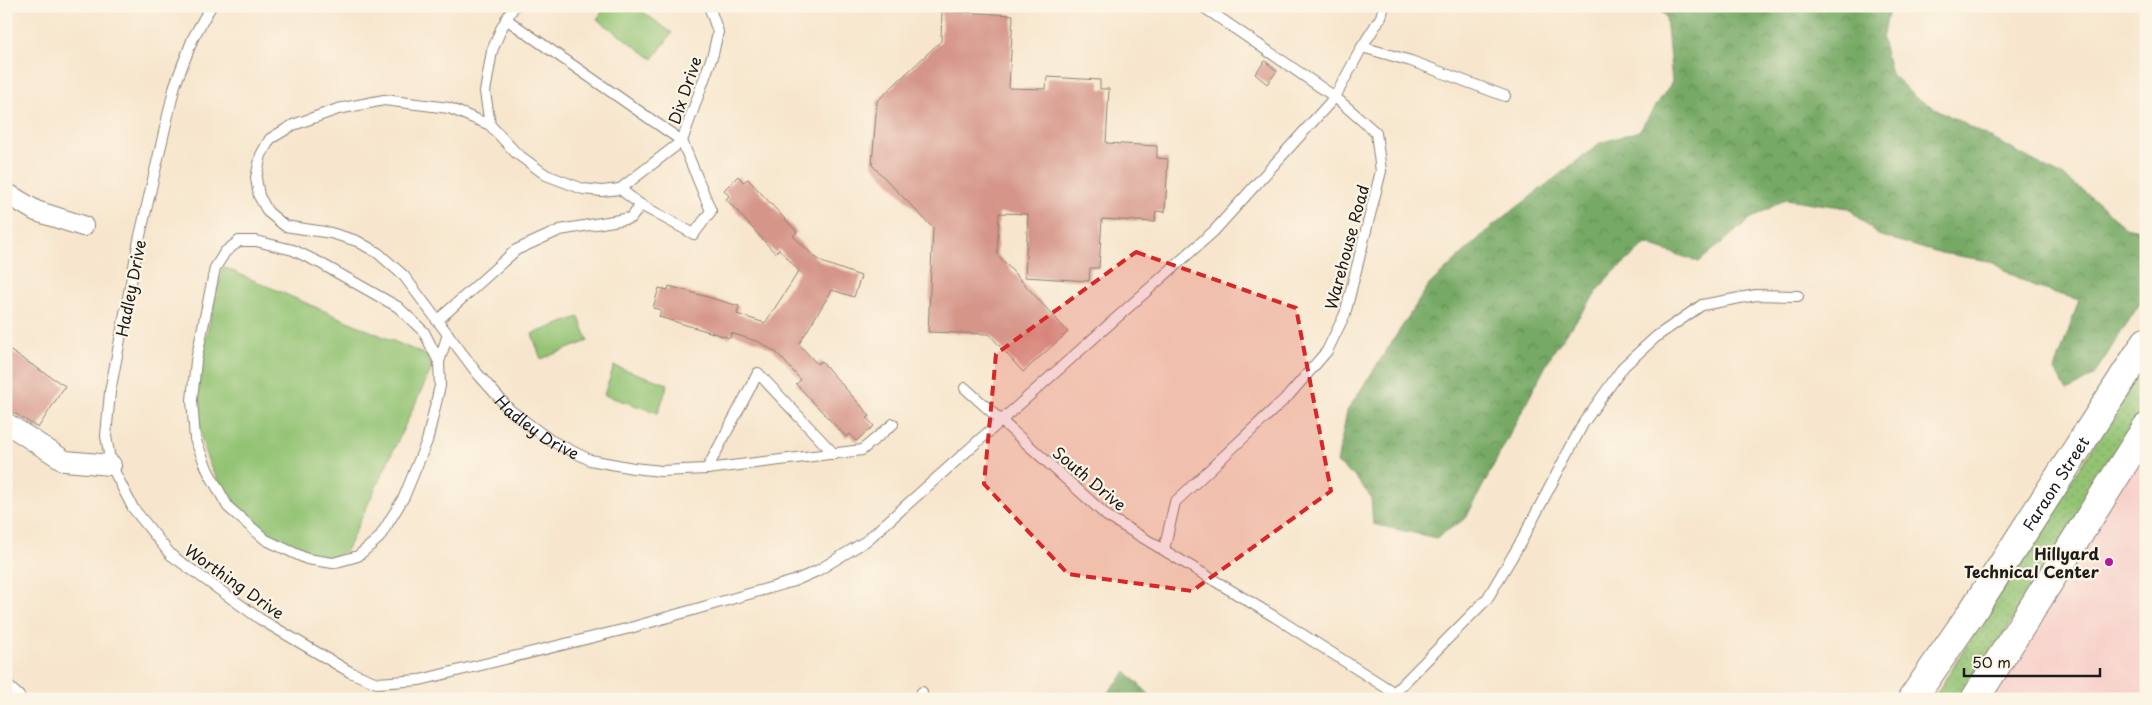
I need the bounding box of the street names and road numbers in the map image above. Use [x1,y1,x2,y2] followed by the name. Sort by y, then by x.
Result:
[661,53,707,127] street label: Dix Drive
[1318,182,1374,312] street label: Warehouse Road
[109,237,151,339] street label: Hadley Drive
[490,389,584,465] street label: Hadley Drive
[2016,431,2095,535] street label: Faraon Street
[1048,440,1132,516] street label: South Drive
[180,538,290,624] street label: Worthing Drive

